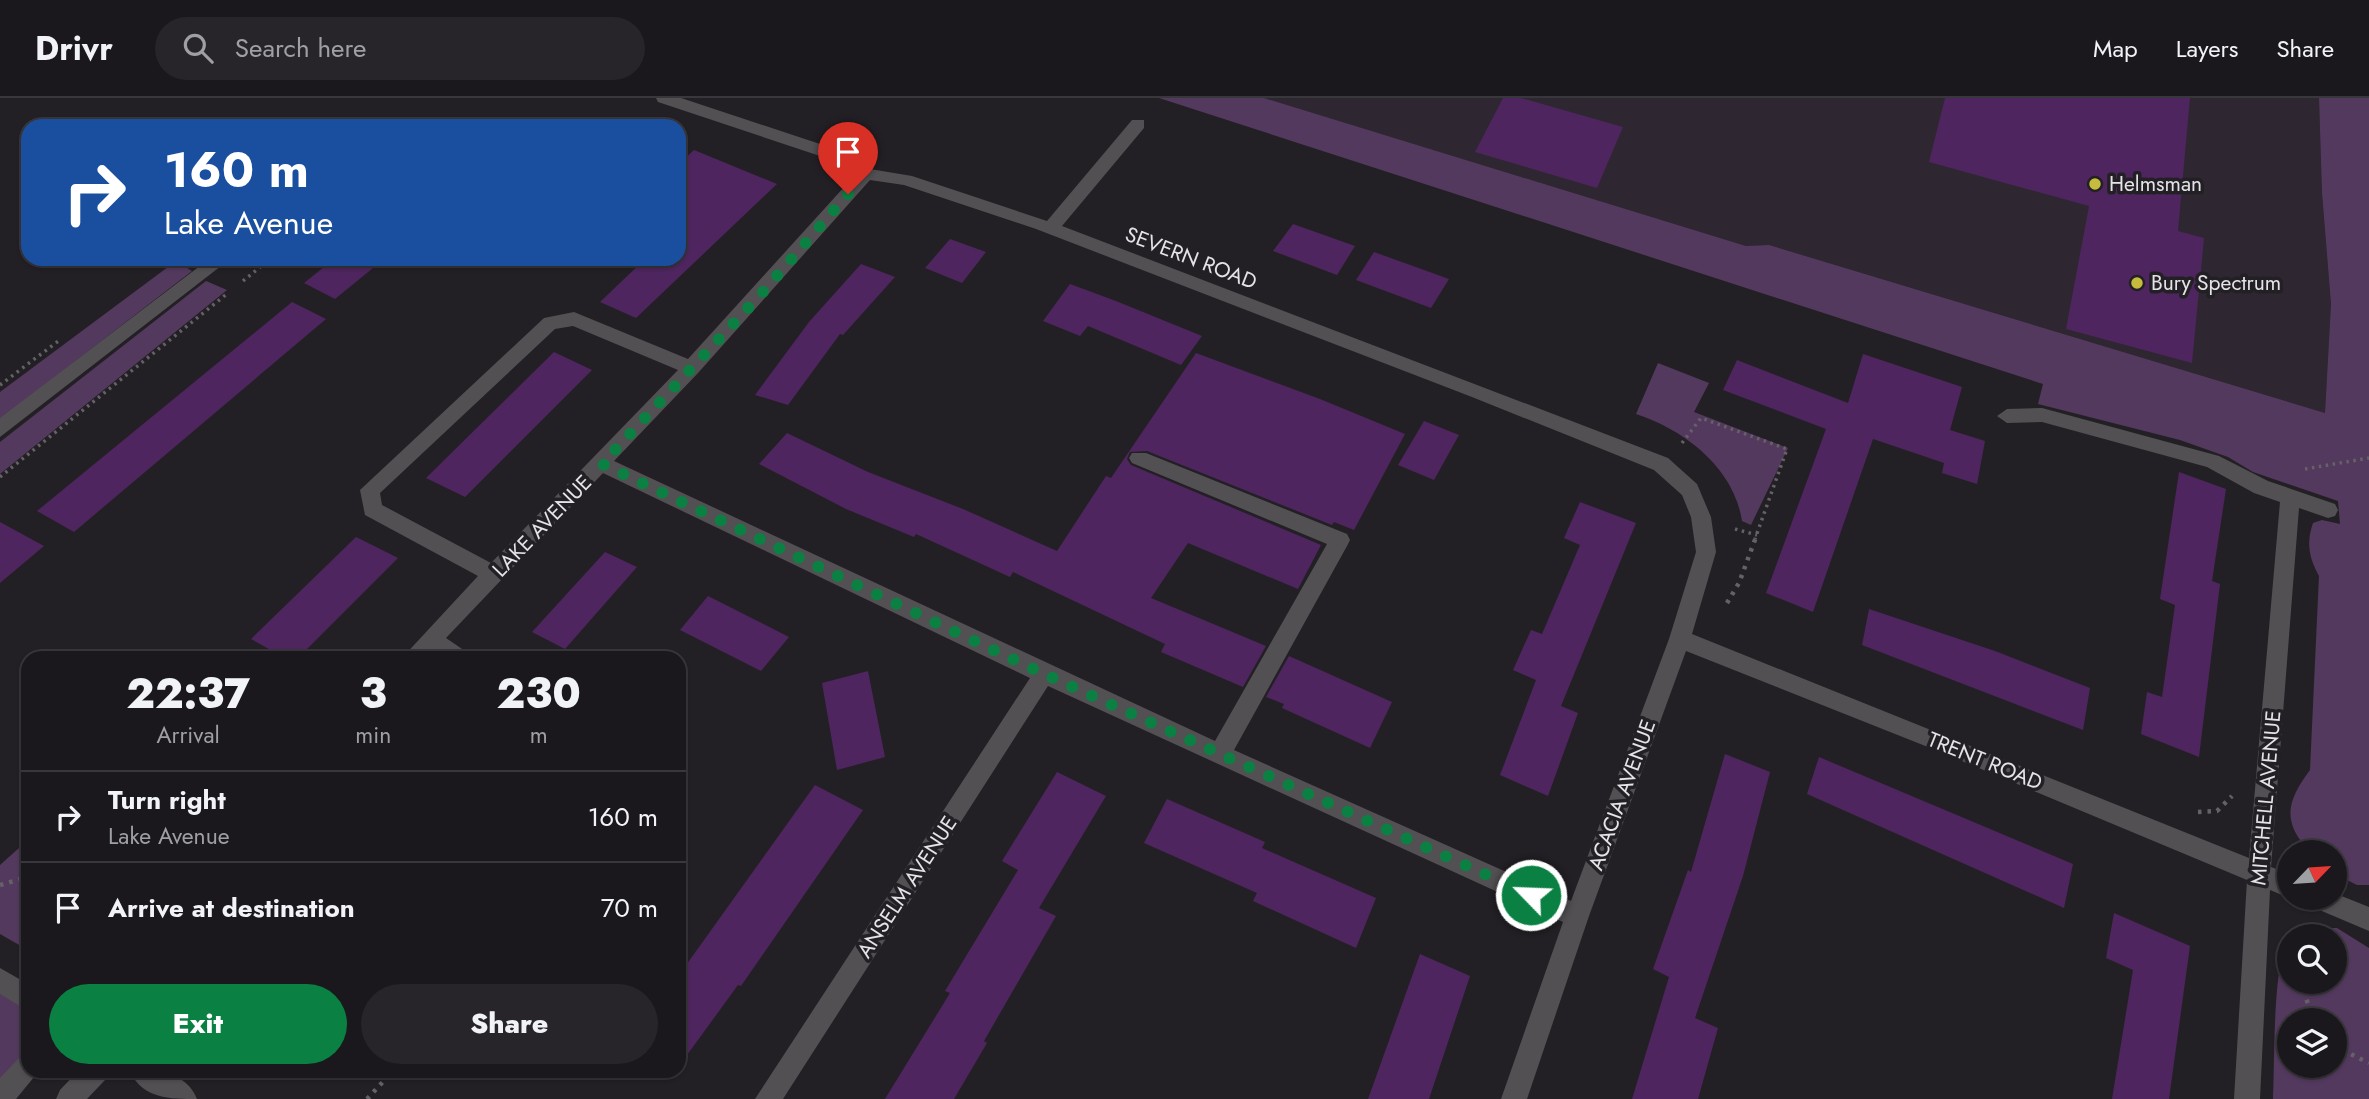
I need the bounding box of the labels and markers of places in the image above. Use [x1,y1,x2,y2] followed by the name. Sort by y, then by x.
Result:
[818,122,878,194] pin
[2109,169,2202,199] place label: Helmsman
[2087,176,2103,192] marker: Helmsman
[2151,268,2281,298] place label: Bury Spectrum
[2129,275,2145,291] marker: Bury Spectrum

